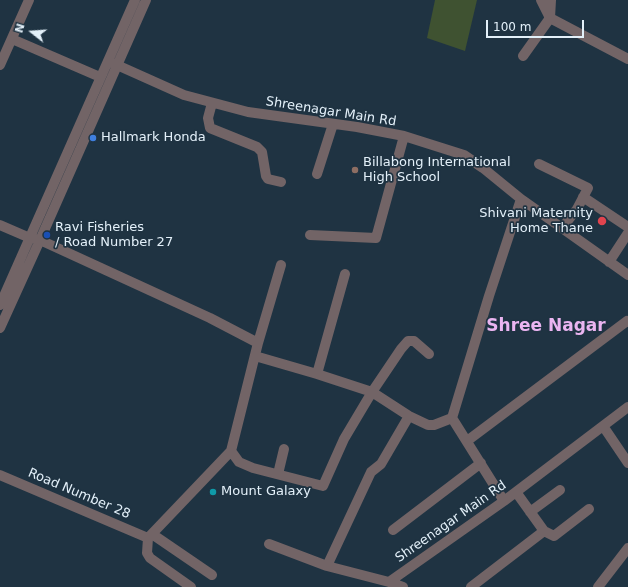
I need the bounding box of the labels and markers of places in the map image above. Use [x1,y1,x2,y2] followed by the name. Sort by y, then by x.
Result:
[101,130,206,146] place label: Hallmark Honda
[88,133,98,143] marker: Hallmark Honda
[363,155,511,186] place label: Billabong International High School
[350,165,360,175] marker: Billabong International High School
[479,206,593,237] place label: Shivani Maternity Home Thane
[596,215,608,227] marker: Shivani Maternity Home Thane
[55,220,173,251] place label: Ravi Fisheries / Road Number 27
[42,230,52,240] marker: Ravi Fisheries / Road Number 27
[221,484,311,500] place label: Mount Galaxy
[208,487,218,497] marker: Mount Galaxy

